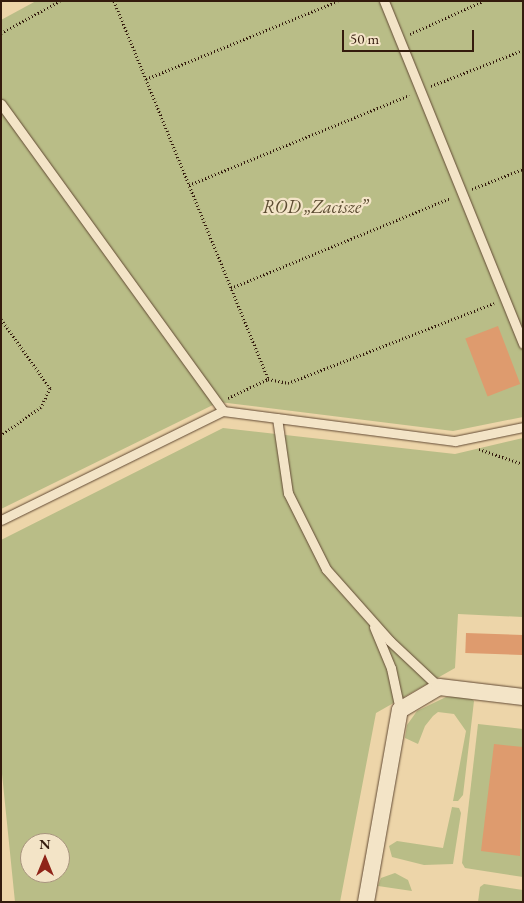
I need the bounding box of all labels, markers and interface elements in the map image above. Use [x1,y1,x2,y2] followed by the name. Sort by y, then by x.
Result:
[344,20,476,52] scale bar
[350,29,379,48] text: 50 m
[262,196,368,218] park label: ROD „Zacisze”
[20,833,70,883] north arrow
[39,835,51,853] text: N

